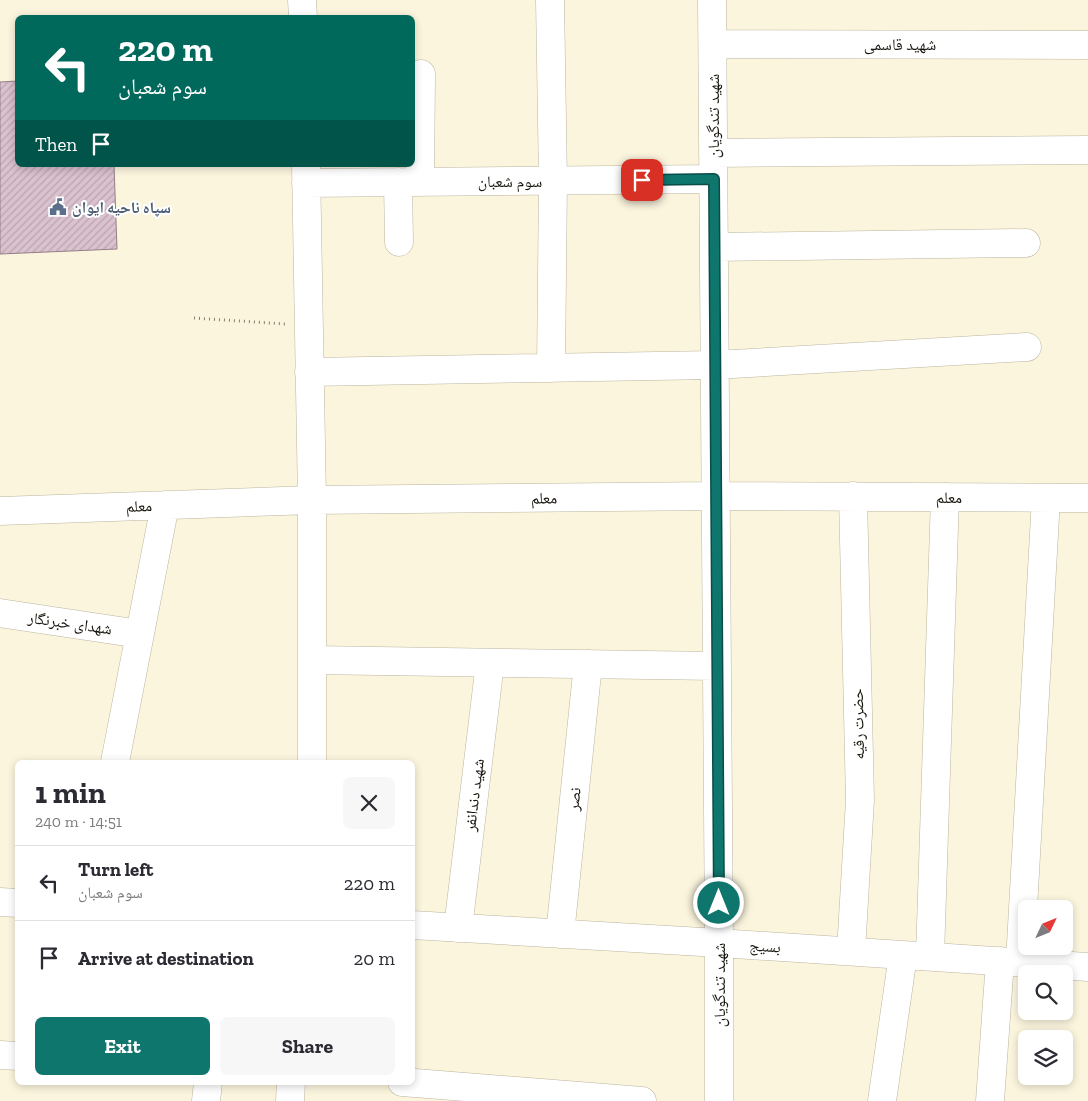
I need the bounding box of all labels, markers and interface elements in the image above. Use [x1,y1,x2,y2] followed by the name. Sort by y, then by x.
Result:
[118,28,213,70] text: 220 m
[35,35,100,100] icon: left
[864,35,936,55] street label: شهید قاسمی
[118,73,207,100] text: سوم شعبان
[704,74,724,158] street label: شهید تندگویان
[87,130,115,158] icon: arrive
[35,133,77,156] text: Then
[621,159,663,201] pin
[628,166,656,194] icon: arrive
[478,172,542,192] street label: سوم شعبان
[48,197,68,217] public building icon: سپاه ناحیه ایوان
[72,198,171,217] place label: سپاه ناحیه ایوان
[531,488,557,509] street label: معلم
[936,488,962,508] street label: معلم
[126,496,153,517] street label: معلم
[26,608,113,639] street label: شهدای خبرنگار
[848,688,868,760] street label: حضرت رقیه
[460,758,488,833] street label: شهید دندانفر
[35,775,106,811] text: 1 min
[343,777,395,829] button: close
[563,786,585,813] street label: نصر
[35,812,122,831] text: 240 m · 14:51
[78,858,153,881] text: Turn left
[35,869,63,897] icon: left
[344,872,395,895] text: 220 m
[692,876,744,928] position arrow
[78,883,143,902] text: سوم شعبان
[1018,900,1072,955] north arrow
[1018,900,1073,1085] map controls
[749,935,781,958] street label: بسیج
[710,943,730,1027] street label: شهید تندگویان
[35,944,63,972] icon: arrive
[78,947,254,970] text: Arrive at destination
[354,947,395,970] text: 20 m
[1018,965,1073,1020] button: search
[35,1017,210,1075] button: Exit
[220,1017,395,1075] button: Share
[1018,1030,1073,1085] button: layers

